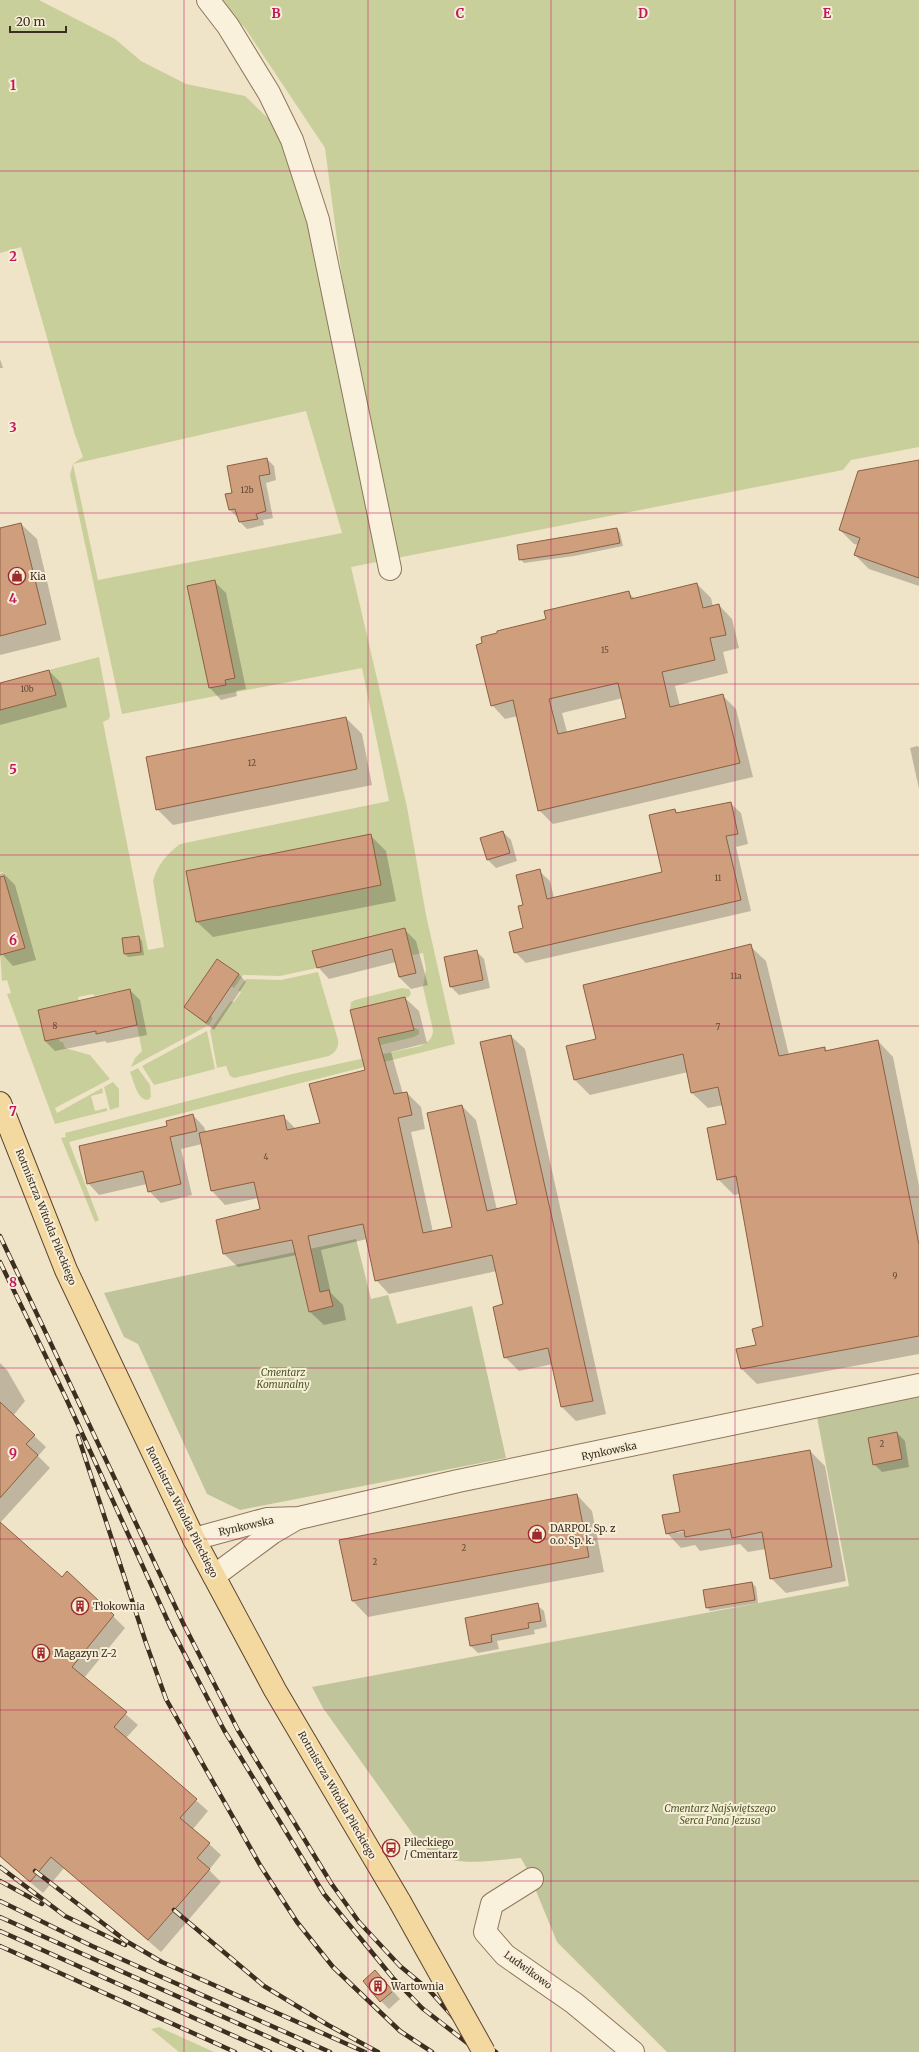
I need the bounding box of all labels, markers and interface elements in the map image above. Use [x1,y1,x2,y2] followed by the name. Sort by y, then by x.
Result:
[271,5,281,22] text: B
[456,5,465,22] text: C
[638,5,648,22] text: D
[823,5,832,22] text: E
[10,8,66,34] scale bar
[16,14,45,29] text: 20 m
[10,77,16,94] text: 1
[9,248,17,265] text: 2
[9,419,17,436] text: 3
[241,485,254,495] house number: 12b
[7,566,27,586] shop icon: Kia
[30,570,46,583] place label: Kia
[9,590,18,607] text: 4
[601,645,609,655] house number: 15
[20,684,34,694] house number: 10b
[248,758,256,768] house number: 12
[9,761,17,778] text: 5
[715,873,722,883] house number: 11
[9,932,17,949] text: 6
[730,971,742,981] house number: 11a
[53,1021,58,1031] house number: 8
[716,1022,721,1032] house number: 7
[9,1103,17,1120] text: 7
[13,1147,79,1287] street label: Rotmistrza Witolda Pileckiego
[264,1152,269,1162] house number: 4
[893,1271,898,1281] house number: 9
[9,1274,17,1291] text: 8
[256,1366,310,1391] park label: Cmentarz Komunalny
[580,1439,638,1463] street label: Rynkowska
[880,1439,885,1449] house number: 2
[143,1444,221,1580] street label: Rotmistrza Witolda Pileckiego
[9,1445,17,1462] text: 9
[217,1513,275,1539] street label: Rynkowska
[550,1522,616,1547] place label: DARPOL Sp. z o.o. Sp. k.
[527,1524,547,1544] shop icon: DARPOL Sp. z o.o. Sp. k.
[462,1543,467,1553] house number: 2
[373,1557,378,1567] house number: 2
[70,1596,90,1616] building icon: Tłokownia
[93,1600,146,1613] place label: Tłokownia
[31,1643,51,1663] building icon: Magazyn Z-2
[54,1647,117,1660] place label: Magazyn Z-2
[295,1729,379,1861] street label: Rotmistrza Witolda Pileckiego
[664,1802,776,1827] park label: Cmentarz Najświętszego Serca Pana Jezusa
[404,1836,458,1861] place label: Pileckiego / Cmentarz
[381,1838,401,1858] bus stop icon: Pileckiego / Cmentarz
[501,1948,555,1992] street label: Ludwikowo
[368,1976,388,1996] building icon: Wartownia
[390,1980,444,1993] place label: Wartownia

